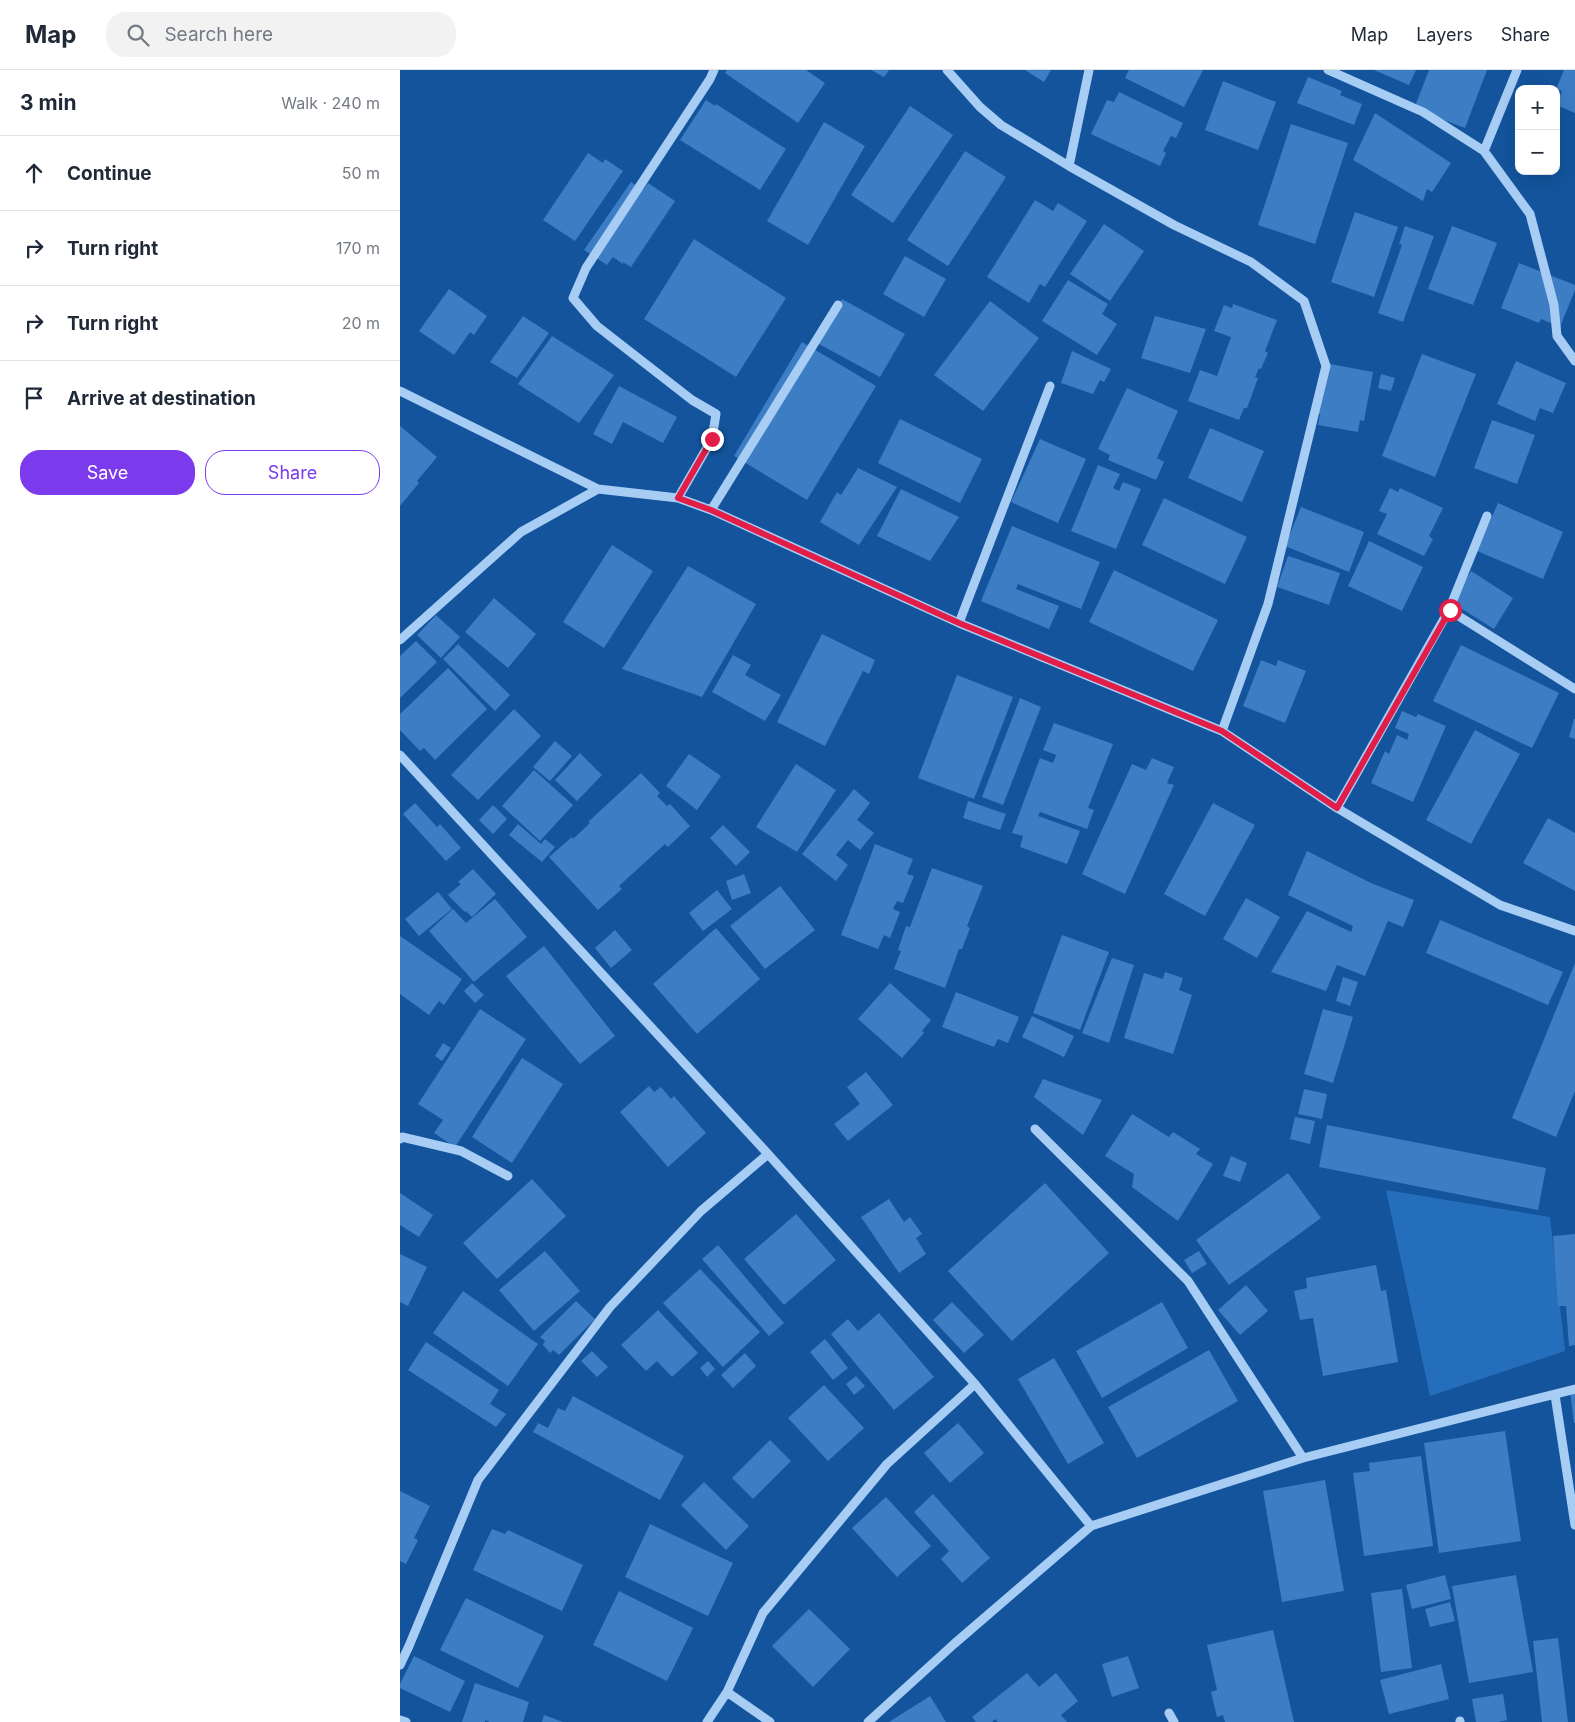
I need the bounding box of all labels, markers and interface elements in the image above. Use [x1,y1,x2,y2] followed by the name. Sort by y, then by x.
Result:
[106,12,456,57] search box
[25,20,76,49] text: Map
[124,21,152,49] icon: search
[164,23,273,46] text: Search here
[1351,24,1388,45] text: Map
[1416,24,1473,45] text: Layers
[1501,24,1550,45] text: Share
[1515,85,1560,175] map controls
[1515,85,1560,130] button: +
[20,90,76,115] text: 3 min
[281,93,380,113] text: Walk · 240 m
[1515,130,1560,175] button: −
[20,159,48,187] icon: ahead
[67,162,152,185] text: Continue
[342,163,380,183] text: 50 m
[20,234,48,262] icon: right
[67,237,158,260] text: Turn right
[336,238,380,258] text: 170 m
[20,309,48,337] icon: right
[67,312,158,335] text: Turn right
[342,313,380,333] text: 20 m
[20,384,48,412] icon: arrive
[67,387,256,410] text: Arrive at destination
[701,428,724,451] route end
[20,450,195,495] button: Save
[205,450,380,495] button: Share
[1439,599,1462,622] route start

